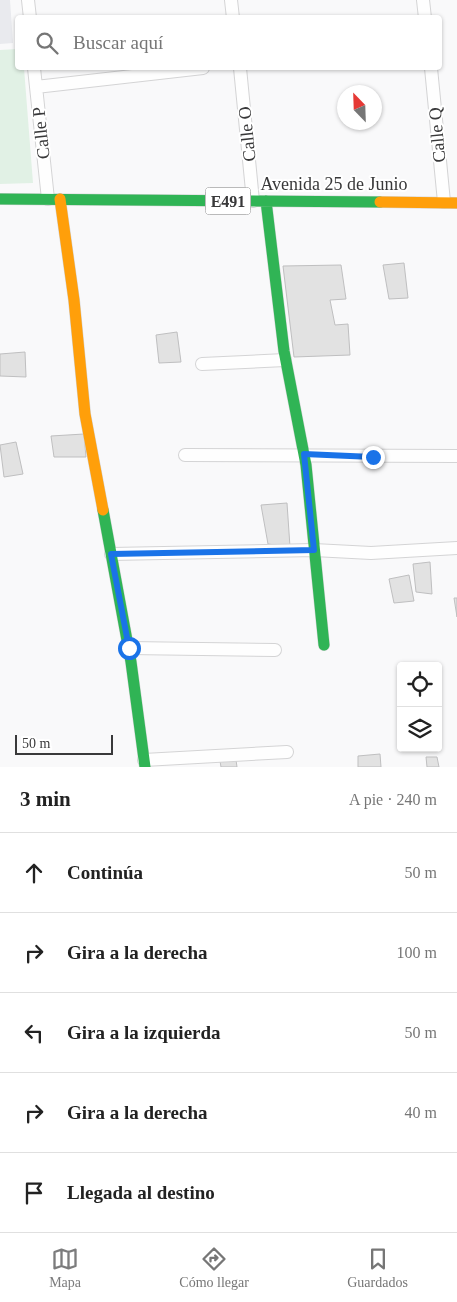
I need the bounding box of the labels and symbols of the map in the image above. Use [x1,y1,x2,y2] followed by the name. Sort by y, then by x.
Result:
[337,85,382,130] north arrow
[234,105,260,163] street label: Calle O
[28,106,54,160] street label: Calle P
[425,106,449,164] street label: Calle Q
[260,174,408,194] street label: Avenida 25 de Junio
[206,188,250,215] road number: E491
[362,446,385,469] route end
[118,637,141,660] route start
[15,732,112,755] scale bar

